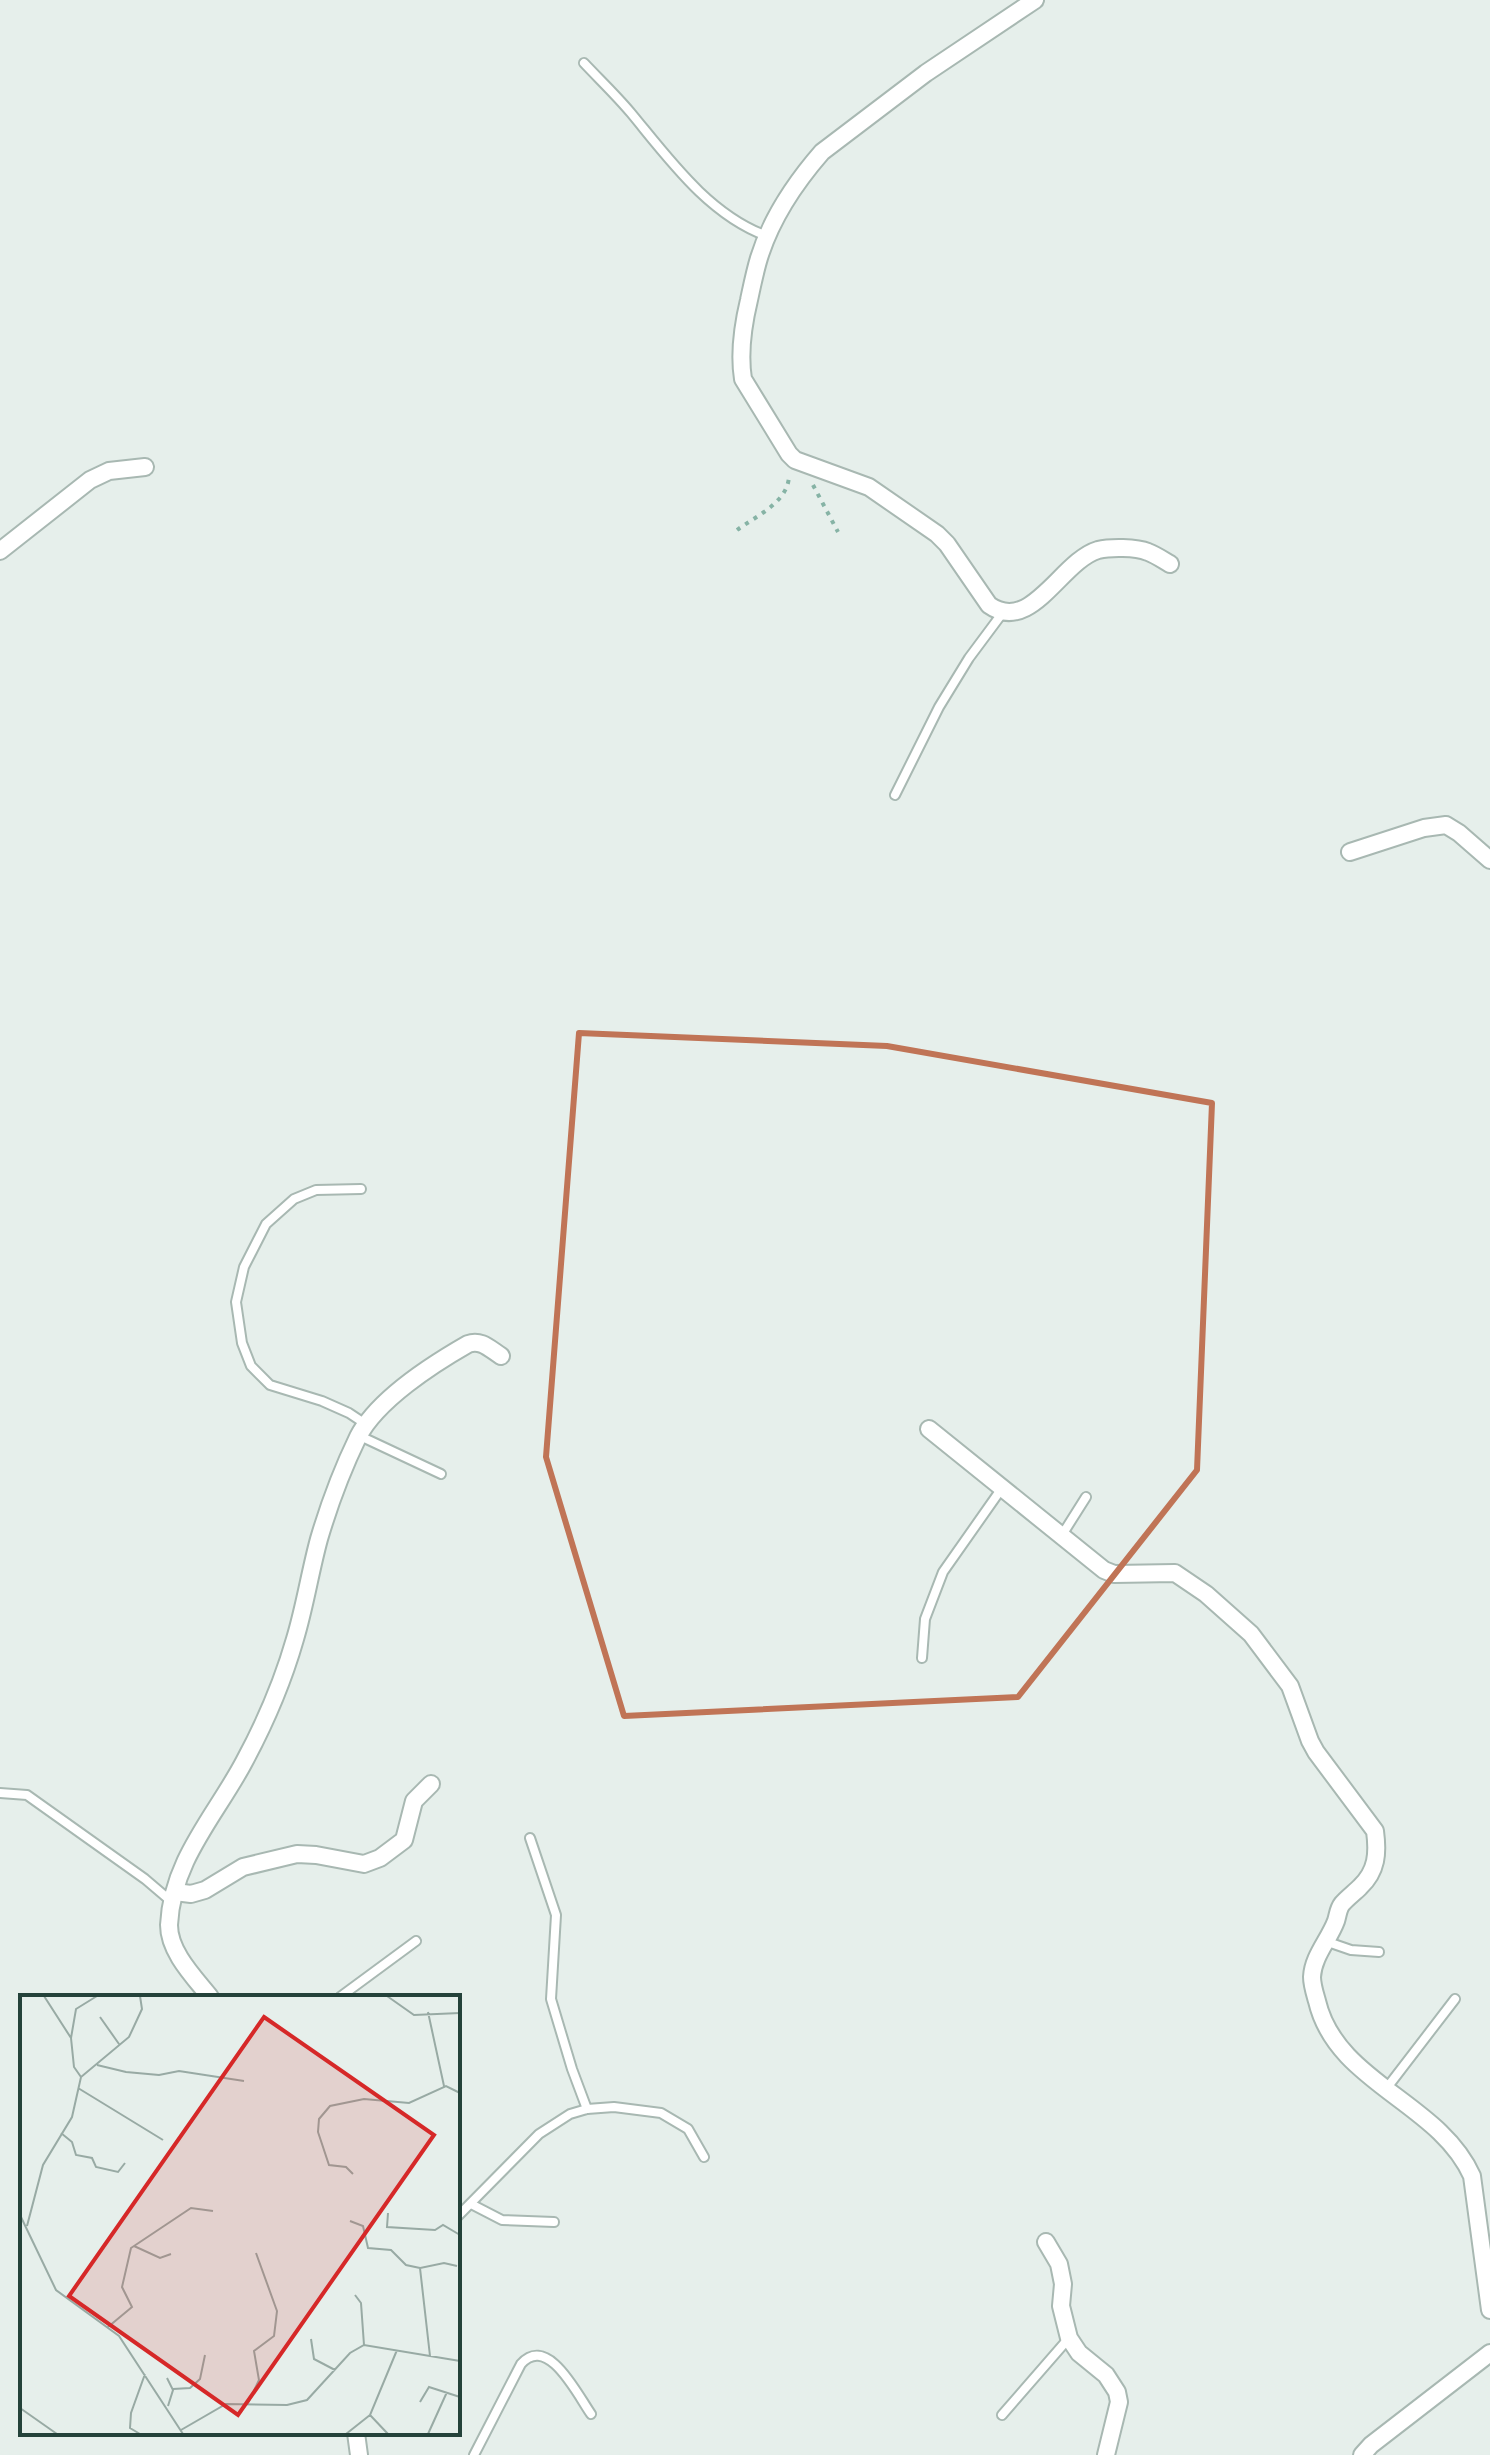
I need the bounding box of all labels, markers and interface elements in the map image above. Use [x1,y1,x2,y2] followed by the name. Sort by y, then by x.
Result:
[20,1995,460,2435] inset map

